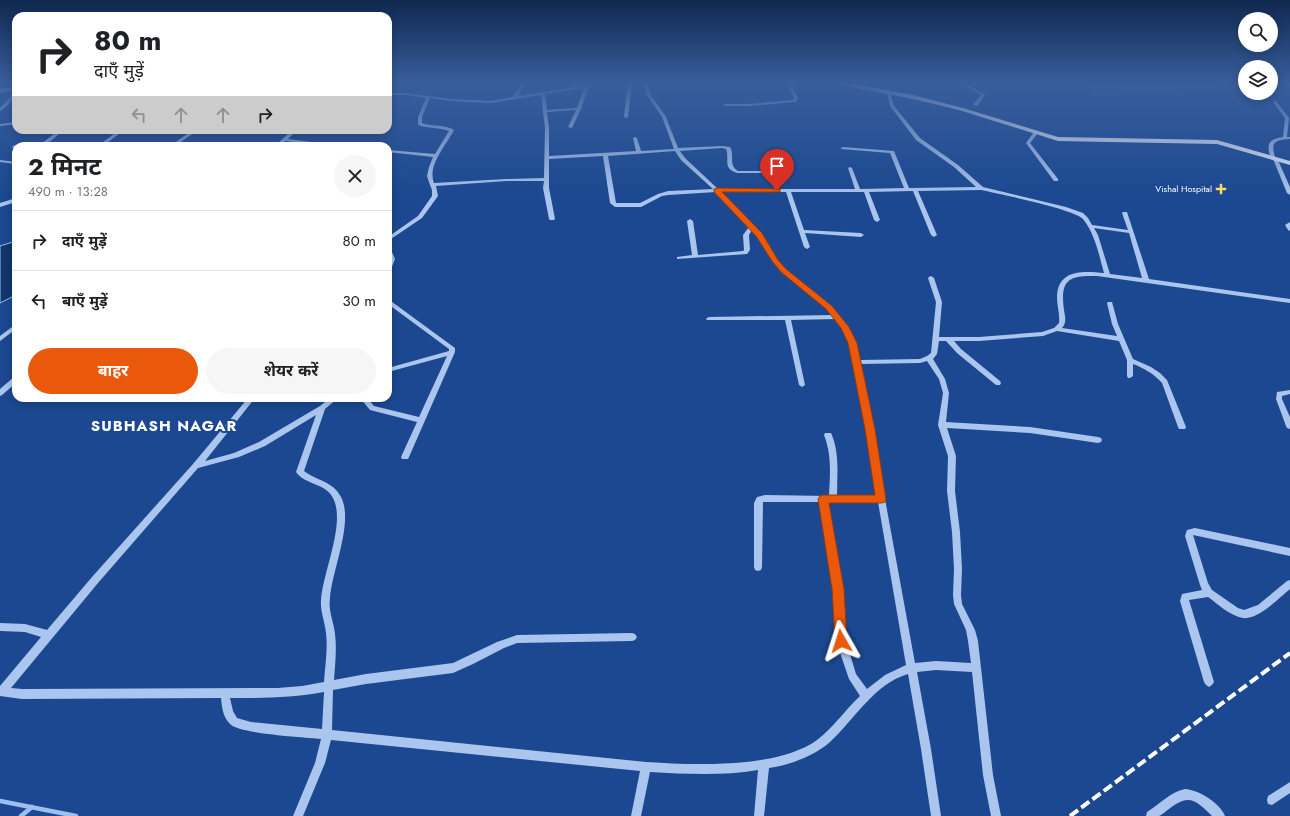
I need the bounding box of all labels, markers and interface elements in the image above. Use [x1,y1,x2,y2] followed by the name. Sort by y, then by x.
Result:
[1238,12,1278,100] map controls
[1238,12,1278,52] button: search
[94,20,161,61] text: 80 m
[28,28,80,80] icon: right
[94,58,144,84] text: दाएँ मुड़ें
[1238,60,1278,100] button: layers
[128,104,150,126] icon: left
[170,104,192,126] icon: ahead
[212,104,234,126] icon: ahead
[254,104,276,126] icon: right
[28,149,101,184] text: 2 मिनट
[760,149,794,190] pin
[334,155,376,197] button: close
[766,155,788,177] icon: arrive
[28,182,108,201] text: 490 m · 13:28
[1155,182,1212,195] place label: Vishal Hospital
[1215,183,1227,195] marker: Vishal Hospital
[28,230,50,252] icon: right
[62,230,107,252] text: दाएँ मुड़ें
[343,230,376,252] text: 80 m
[28,290,50,312] icon: left
[62,290,108,312] text: बाएँ मुड़ें
[343,290,376,312] text: 30 m
[28,348,198,394] button: बाहर
[206,348,376,394] button: शेयर करें
[91,415,237,437] district label: SUBHASH NAGAR
[820,620,862,662] position arrow

